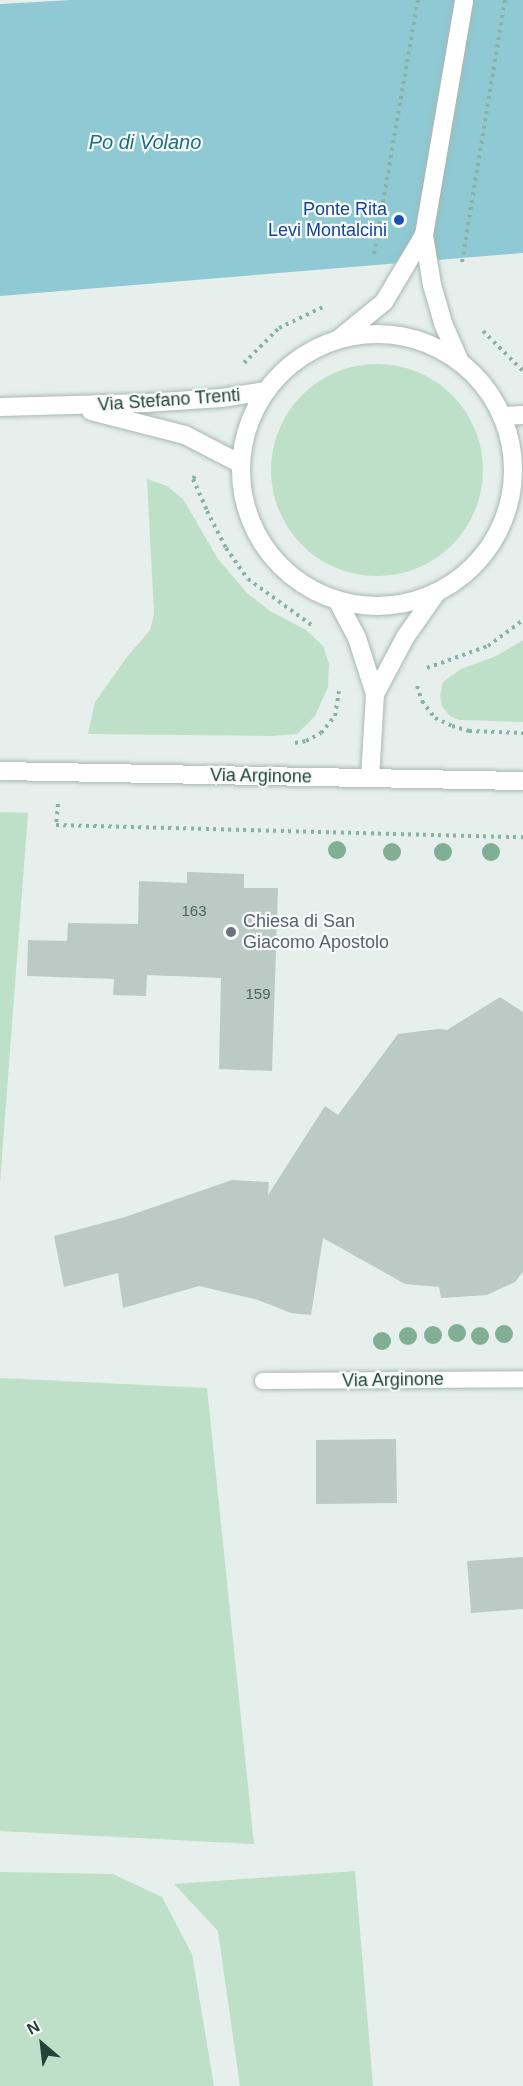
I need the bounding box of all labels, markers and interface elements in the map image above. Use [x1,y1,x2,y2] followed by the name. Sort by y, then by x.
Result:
[89,130,201,154] water label: Po di Volano
[268,199,387,242] place label: Ponte Rita Levi Montalcini
[392,213,406,227] marker: Ponte Rita Levi Montalcini
[97,384,241,416] street label: Via Stefano Trenti
[209,764,313,788] street label: Via Arginone
[181,902,207,920] house number: 163
[243,911,390,954] place label: Chiesa di San Giacomo Apostolo
[224,925,238,939] marker: Chiesa di San Giacomo Apostolo
[245,985,271,1003] house number: 159
[341,1368,445,1392] street label: Via Arginone
[12,2014,72,2074] north arrow
[24,2017,42,2038] text: N

